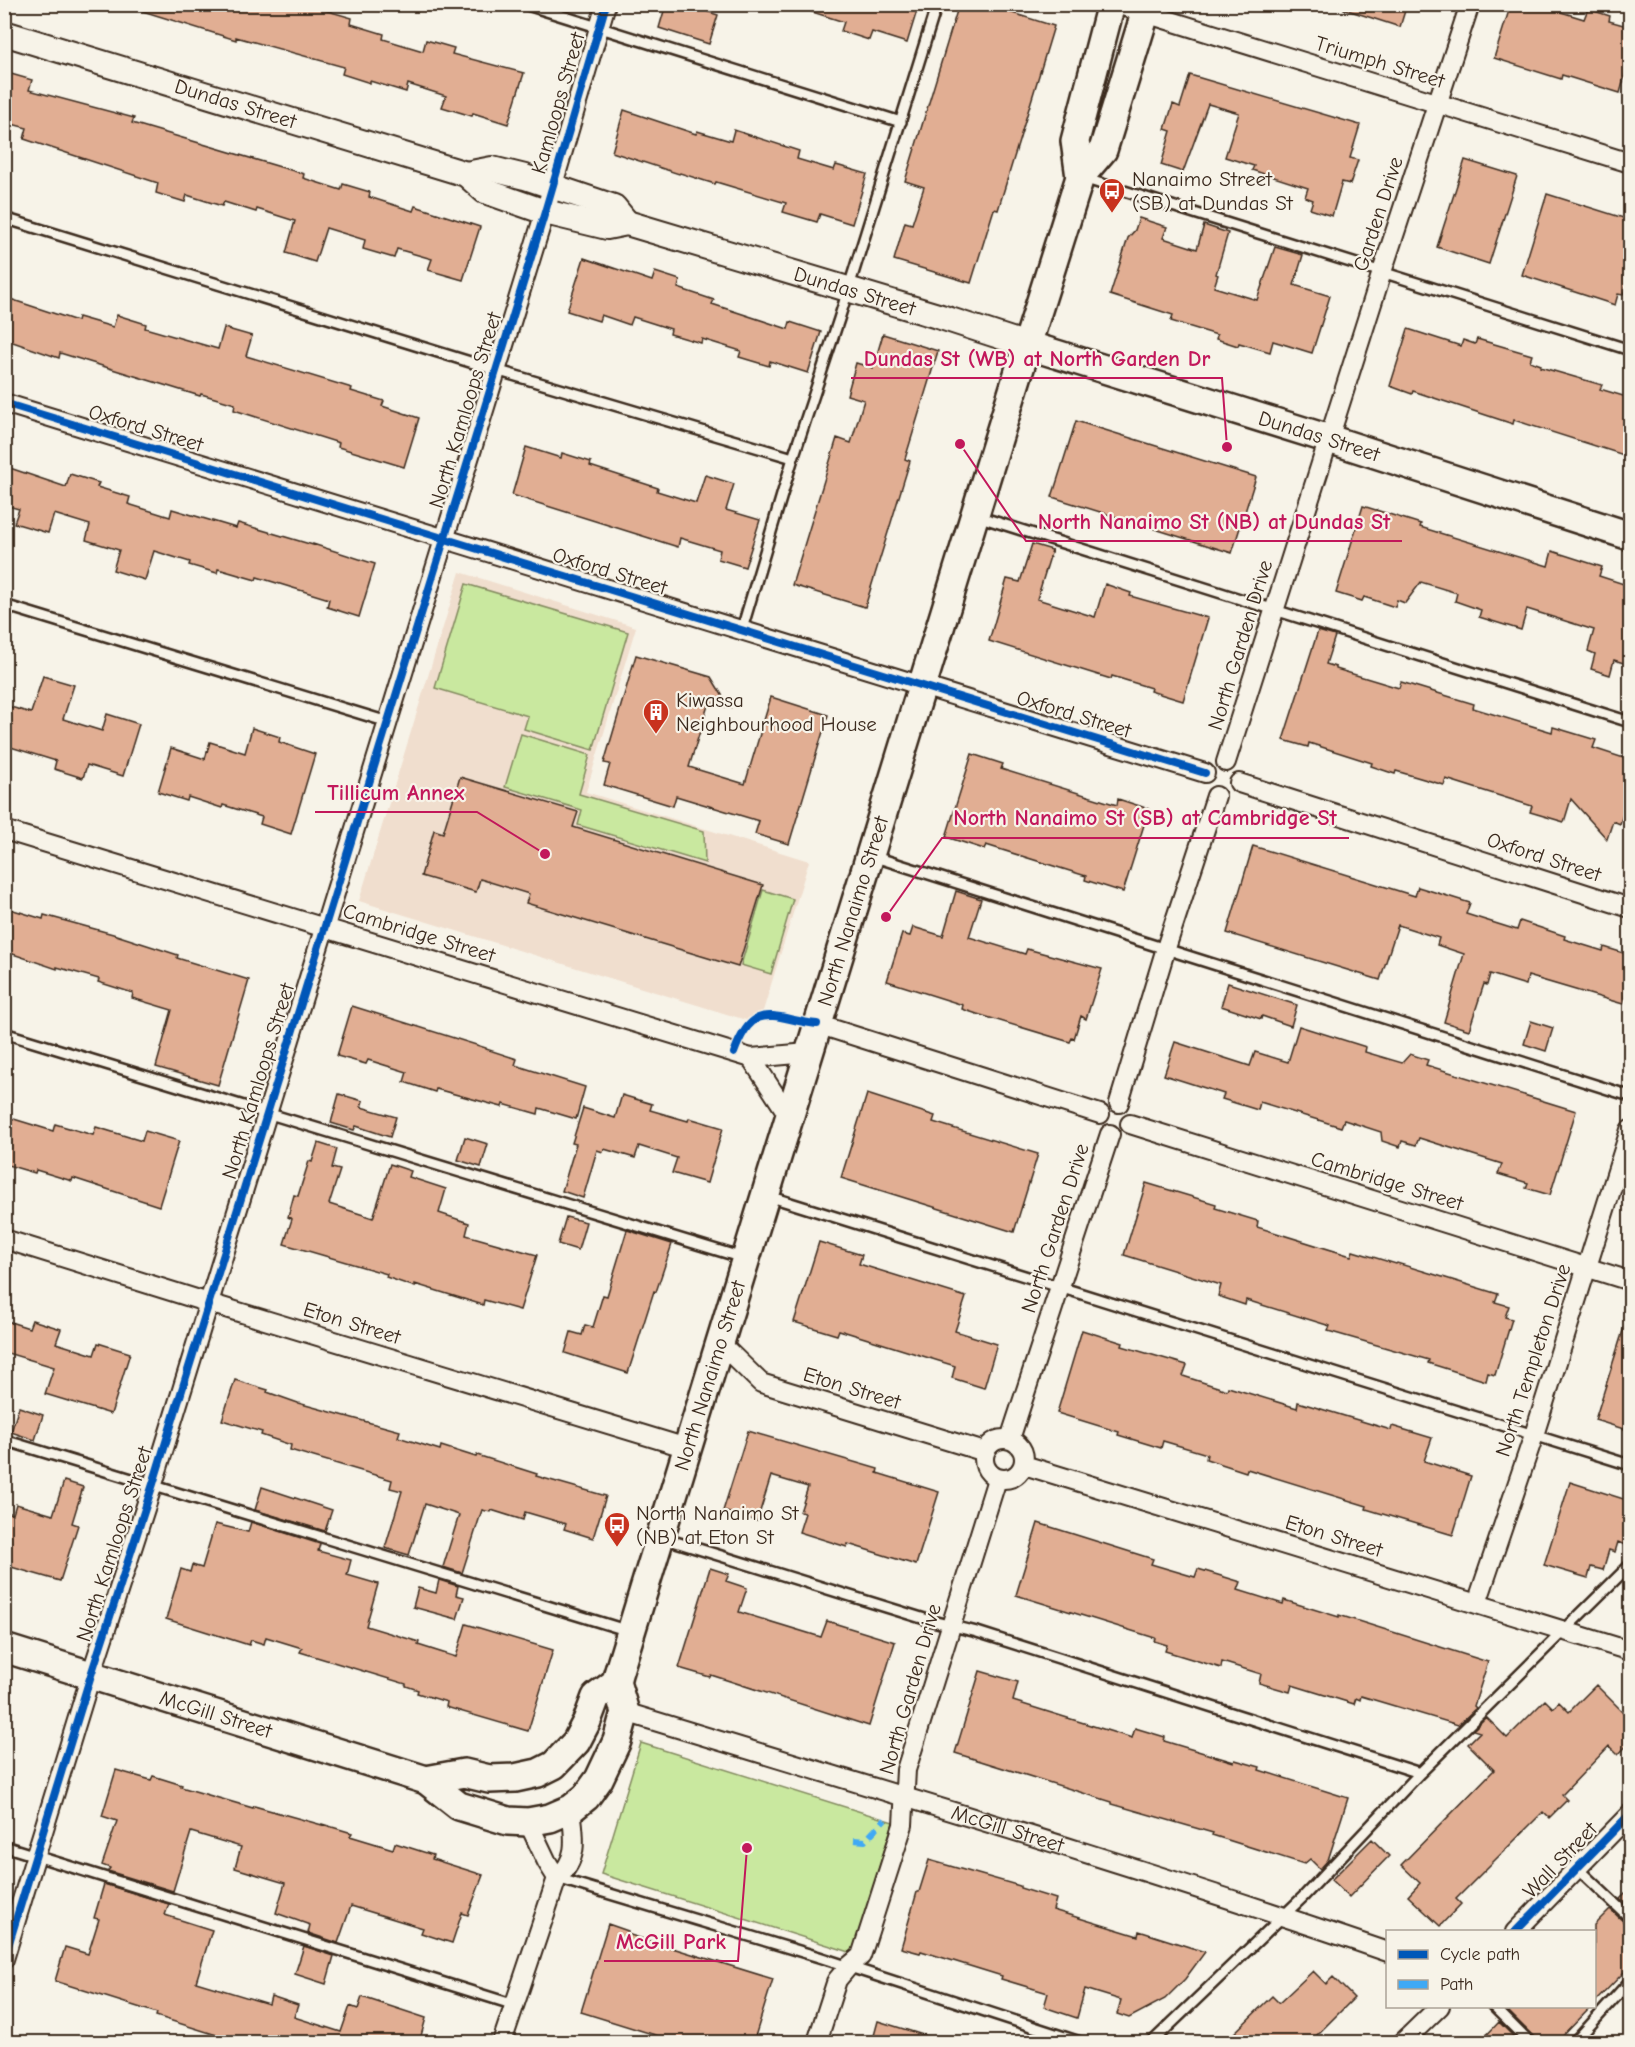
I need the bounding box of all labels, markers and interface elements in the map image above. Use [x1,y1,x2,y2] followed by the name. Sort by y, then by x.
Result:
[526,29,590,177] street label: Kamloops Street
[1312,31,1449,93] street label: Triumph Street
[172,74,300,134] street label: Dundas Street
[1348,154,1408,274] street label: Garden Drive
[1132,167,1294,215] place label: Nanaimo Street (SB) at Dundas St
[1097,176,1127,214] bus stop icon: Nanaimo Street (SB) at Dundas St
[791,262,919,321] street label: Dundas Street
[424,308,507,511] street label: North Kamloops Street
[851,338,1222,378] callout: Dundas St (WB) at North Garden Dr
[864,346,1210,372] text: Dundas St (WB) at North Garden Dr
[86,399,207,457] street label: Oxford Street
[1255,406,1384,467] street label: Dundas Street
[1026,501,1402,541] callout: North Nanaimo St (NB) at Dundas St
[1038,509,1391,535] text: North Nanaimo St (NB) at Dundas St
[550,542,671,600] street label: Oxford Street
[1203,557,1277,733] street label: North Garden Drive
[1014,685,1135,743] street label: Oxford Street
[676,688,877,736] place label: Kiwassa Neighbourhood House
[641,697,671,735] building icon: Kiwassa Neighbourhood House
[315,772,477,812] callout: Tillicum Annex
[327,780,465,806] text: Tillicum Annex
[942,798,1349,838] callout: North Nanaimo St (SB) at Cambridge St
[953,805,1337,831] text: North Nanaimo St (SB) at Cambridge St
[812,812,894,1009] street label: North Nanaimo Street
[1484,827,1605,887] street label: Oxford Street
[340,898,499,968] street label: Cambridge Street
[217,979,300,1182] street label: North Kamloops Street
[1016,1140,1094,1316] street label: North Garden Drive
[1308,1146,1467,1216] street label: Cambridge Street
[1490,1261,1576,1459] street label: North Templeton Drive
[669,1277,751,1474] street label: North Nanaimo Street
[300,1297,404,1349] street label: Eton Street
[800,1362,904,1414] street label: Eton Street
[71,1443,157,1645] street label: North Kamloops Street
[636,1501,799,1549] place label: North Nanaimo St (NB) at Eton St
[602,1510,632,1548] bus stop icon: North Nanaimo St (NB) at Eton St
[1282,1510,1386,1562] street label: Eton Street
[874,1601,946,1777] street label: North Garden Drive
[157,1685,276,1743] street label: McGill Street
[948,1800,1068,1858] street label: McGill Street
[1518,1816,1603,1903] street label: Wall Street
[604,1921,738,1961] callout: McGill Park
[616,1929,726,1955] text: McGill Park
[1386,1930,1596,2008] legend
[1440,1944,1520,1965] text: Cycle path
[1440,1974,1473,1995] text: Path

